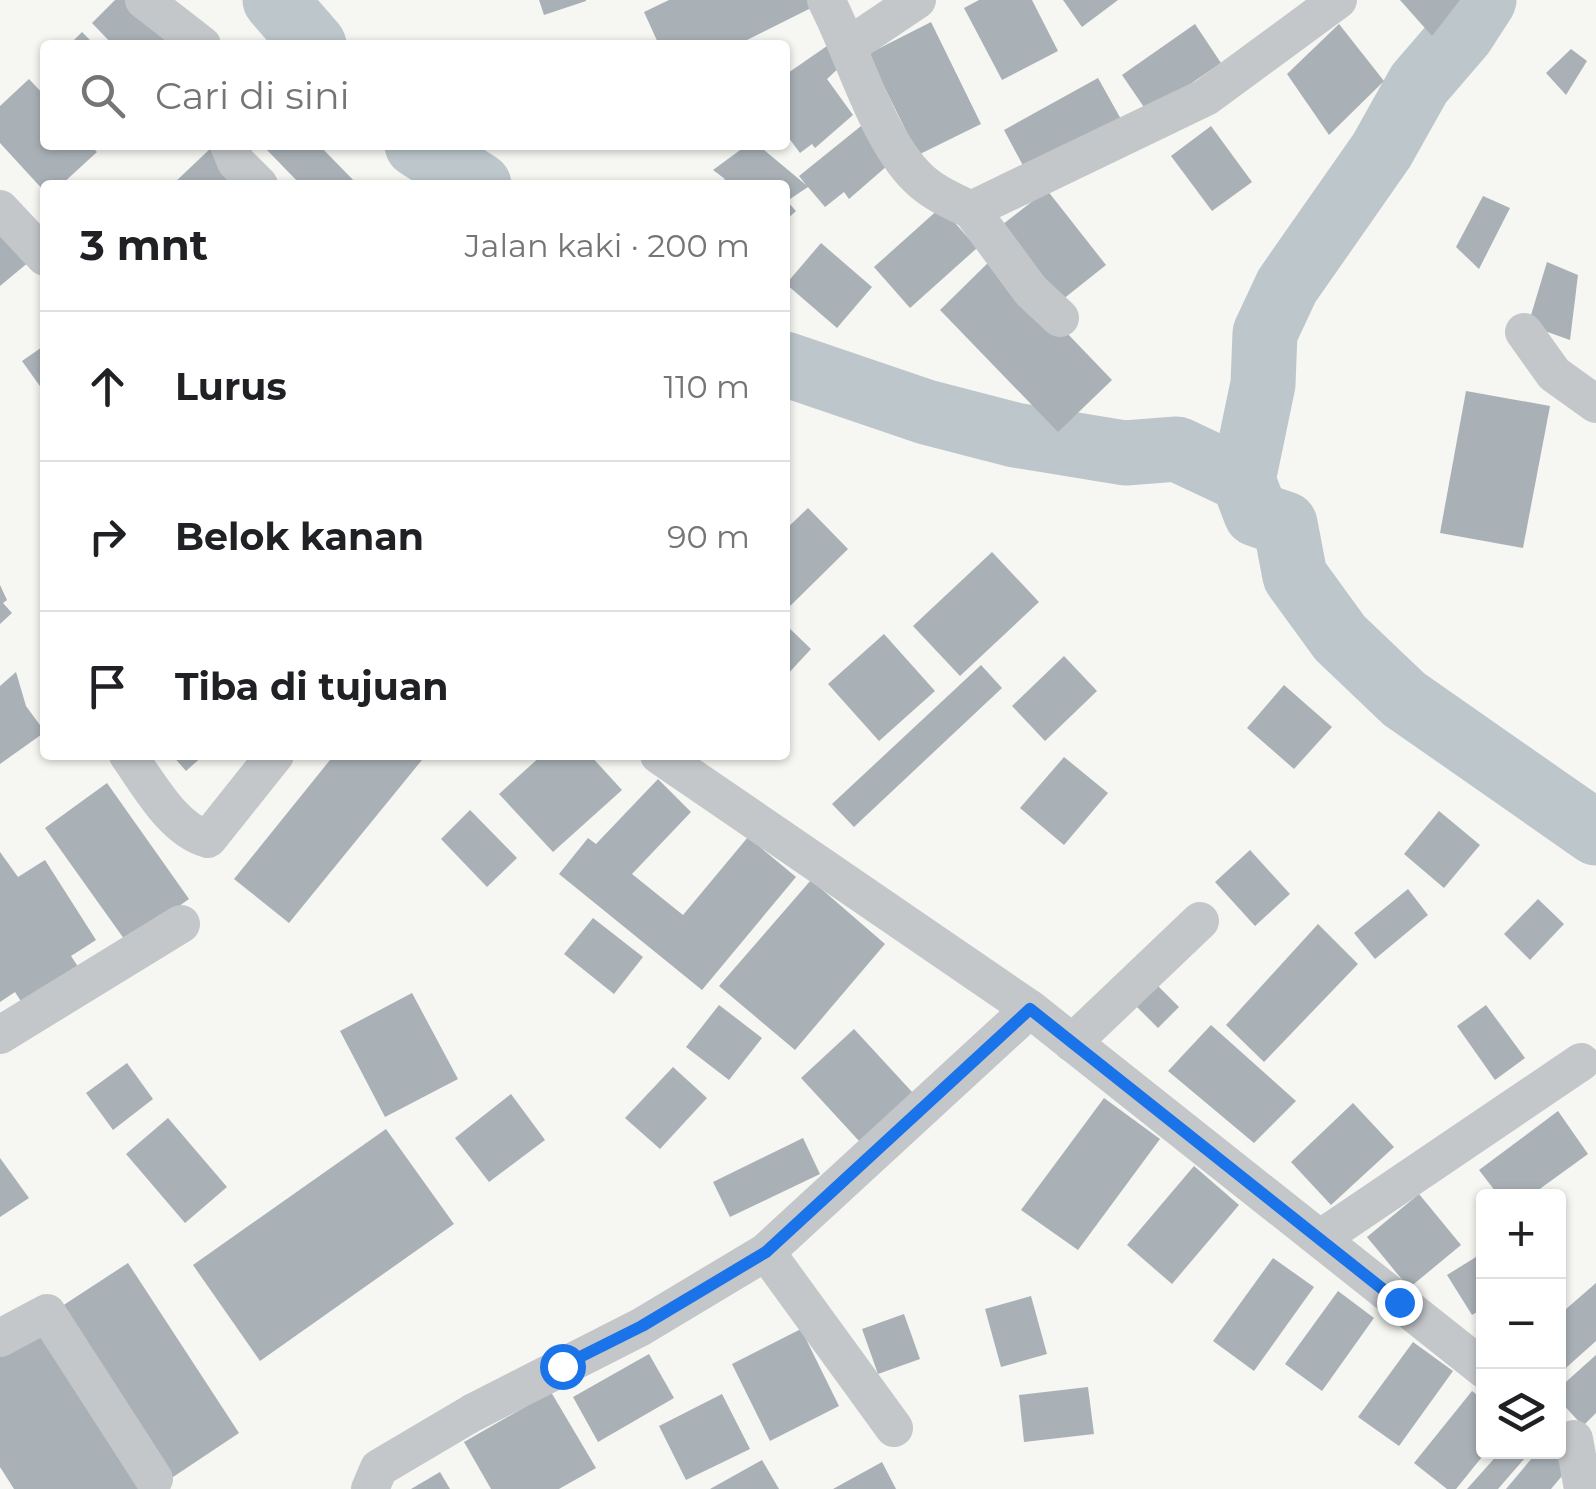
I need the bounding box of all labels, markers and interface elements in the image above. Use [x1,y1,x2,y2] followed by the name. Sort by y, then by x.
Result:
[40,40,790,150] search box
[75,68,130,123] icon: search
[155,72,350,119] text: Cari di sini
[80,219,208,271] text: 3 mnt
[465,226,750,265] text: Jalan kaki · 200 m
[80,359,135,414] icon: ahead
[175,363,287,410] text: Lurus
[663,367,750,406] text: 110 m
[80,509,135,564] icon: right
[175,513,424,560] text: Belok kanan
[667,517,750,556] text: 90 m
[80,659,135,714] icon: arrive
[175,663,449,710] text: Tiba di tujuan
[1476,1189,1566,1459] map controls
[1476,1189,1566,1279] button: +
[1476,1279,1566,1369] button: −
[1377,1280,1423,1326] route end
[540,1344,586,1390] route start
[1476,1369,1566,1459] button: layers

